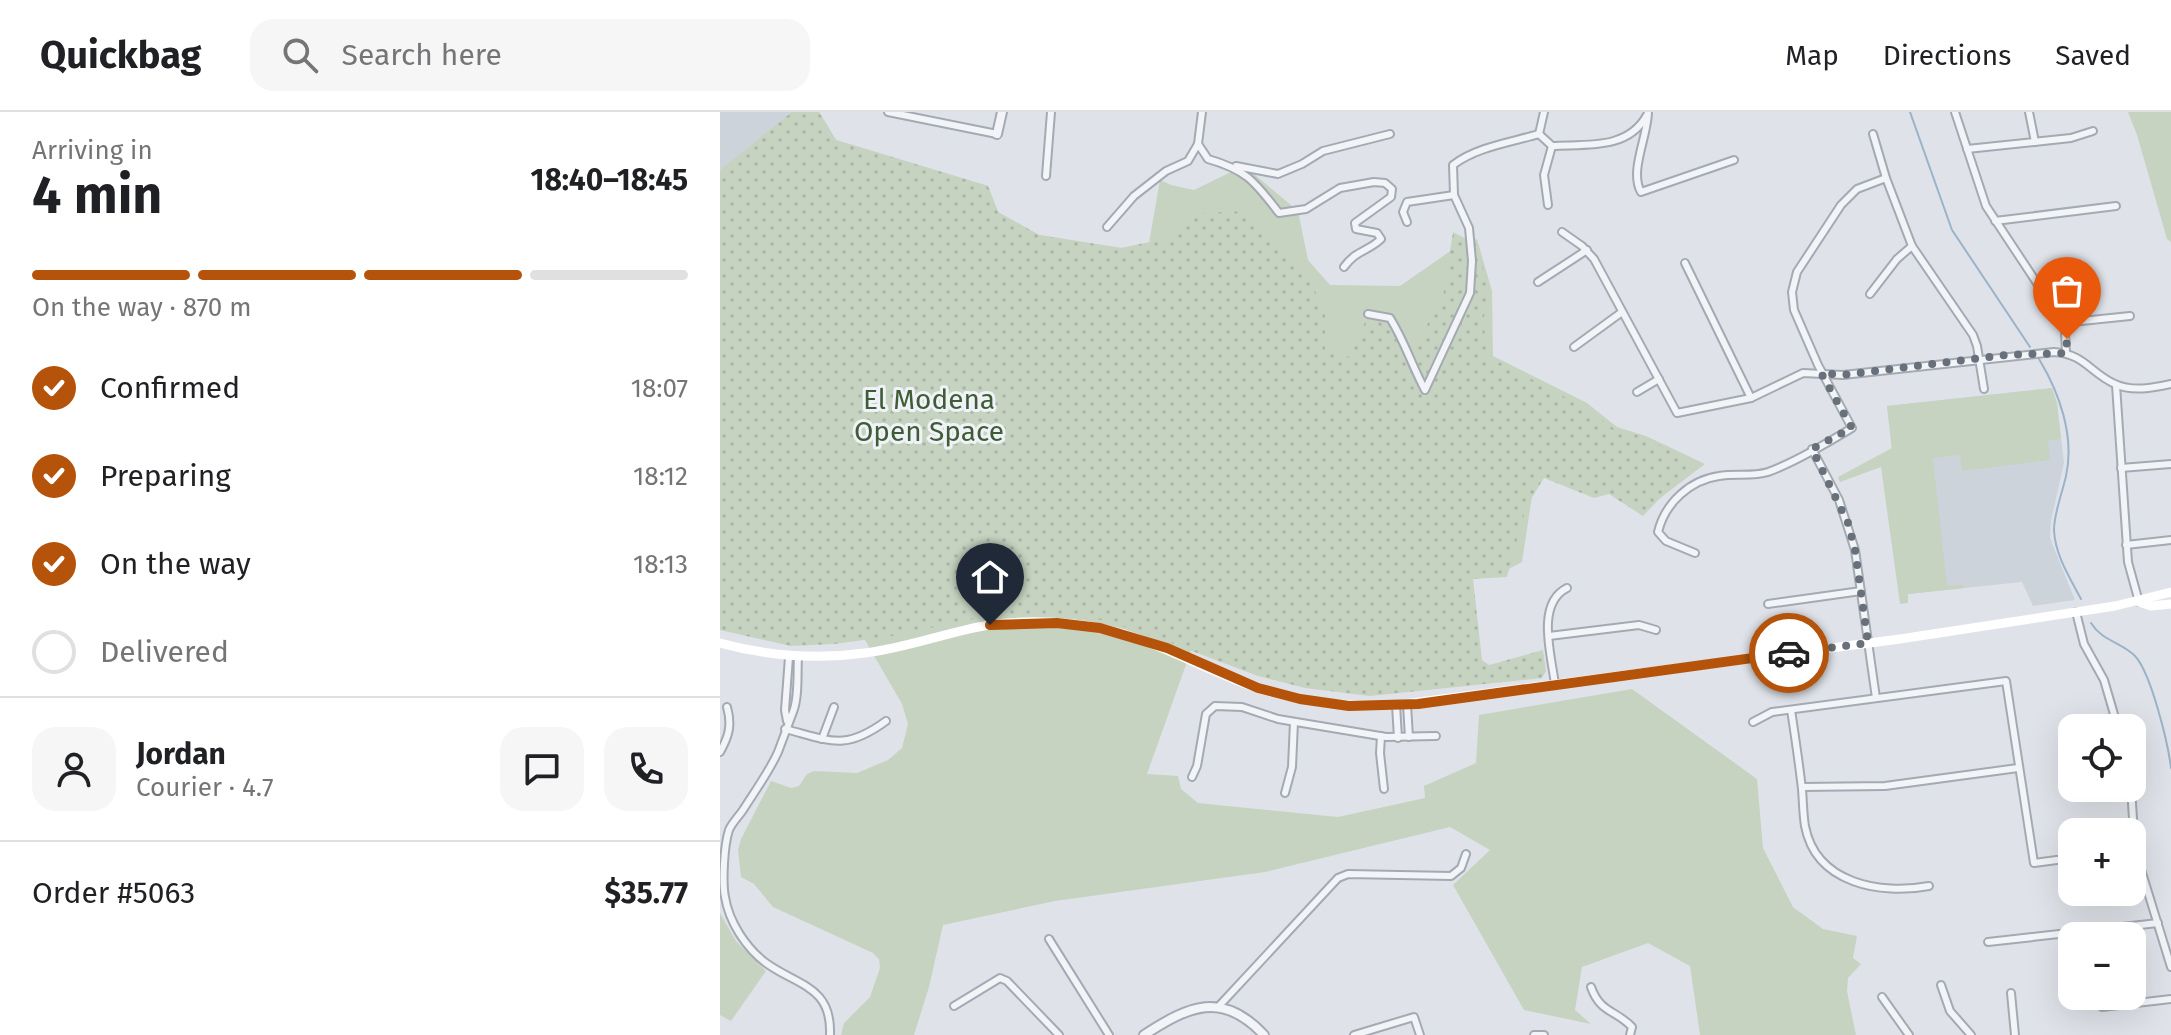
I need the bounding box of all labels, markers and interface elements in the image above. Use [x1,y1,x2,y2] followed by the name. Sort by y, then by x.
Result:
[250,19,810,91] search box
[40,32,202,78] text: Quickbag
[278,33,322,77] icon: search
[342,37,502,73] text: Search here
[1785,39,1839,72] text: Map
[1883,39,2011,72] text: Directions
[2055,39,2131,72] text: Saved
[32,135,153,166] text: Arriving in
[530,162,688,198] text: 18:40–18:45
[32,164,162,227] text: 4 min
[2033,257,2101,339] pin
[2045,269,2089,313] icon: bag
[32,292,252,323] text: On the way · 870 m
[32,366,76,410] icon: check
[100,370,240,406] text: Confirmed
[631,373,688,404] text: 18:07
[854,383,1004,448] park label: El Modena Open Space
[32,454,76,498] icon: check
[100,458,231,494] text: Preparing
[633,461,688,492] text: 18:12
[32,542,76,586] icon: check
[956,543,1024,625] pin
[100,546,251,582] text: On the way
[633,549,688,580] text: 18:13
[968,555,1012,599] icon: home
[1749,613,1829,693] courier
[1767,631,1811,675] icon: car
[100,634,229,670] text: Delivered
[2058,714,2146,1010] map controls
[2058,714,2146,802] button: locate
[32,727,116,811] button: person
[500,727,584,811] button: chat
[604,727,688,811] button: phone
[136,736,226,772] text: Jordan
[136,772,274,803] text: Courier · 4.7
[2058,818,2146,906] button: +
[32,875,195,911] text: Order #5063
[605,875,688,911] text: $35.77
[2058,922,2146,1010] button: −

